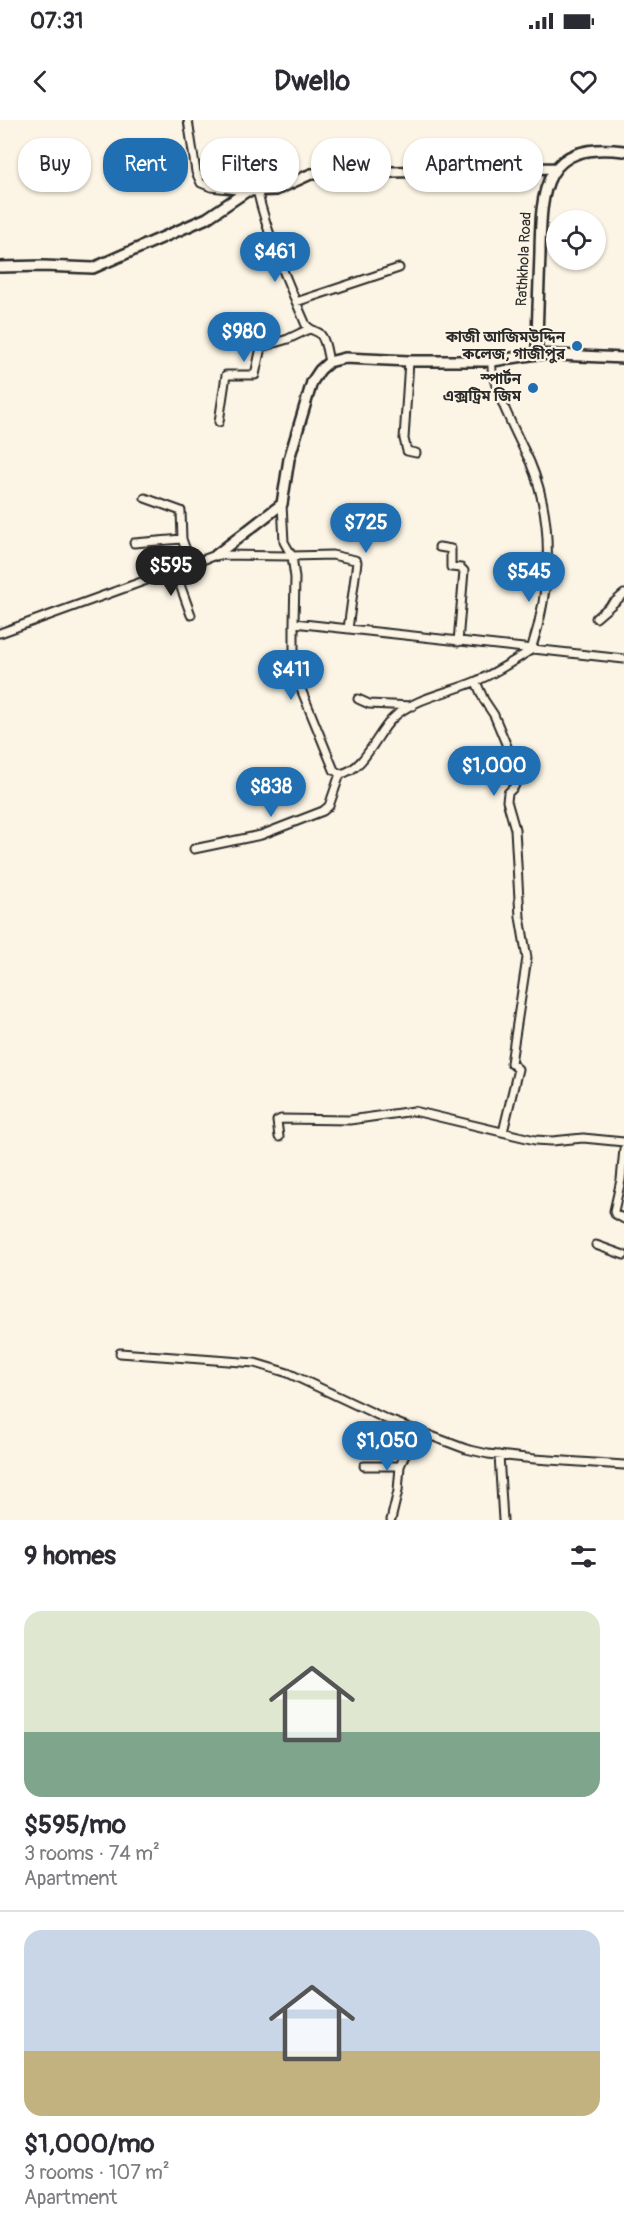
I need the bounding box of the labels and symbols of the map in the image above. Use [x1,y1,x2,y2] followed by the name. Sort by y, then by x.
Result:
[512,211,536,307] street label: Rathkhola Road
[239,232,311,283] pin: $461
[208,312,280,363] pin: $980
[445,328,566,364] place label: কাজী আজিমউদ্দিন কলেজ, গাজীপুর
[570,339,584,353] marker: কাজী আজিমউদ্দিন কলেজ, গাজীপুর
[443,368,522,406] place label: স্পার্টন এক্সট্রিম জিম
[526,381,540,395] marker: স্পার্টন এক্সট্রিম জিম
[330,503,402,554] pin: $725
[135,546,207,597] pin: $595
[493,552,565,603] pin: $545
[255,650,327,701] pin: $411
[445,746,543,797] pin: $1,000
[235,767,307,818] pin: $838
[338,1421,436,1472] pin: $1,050

